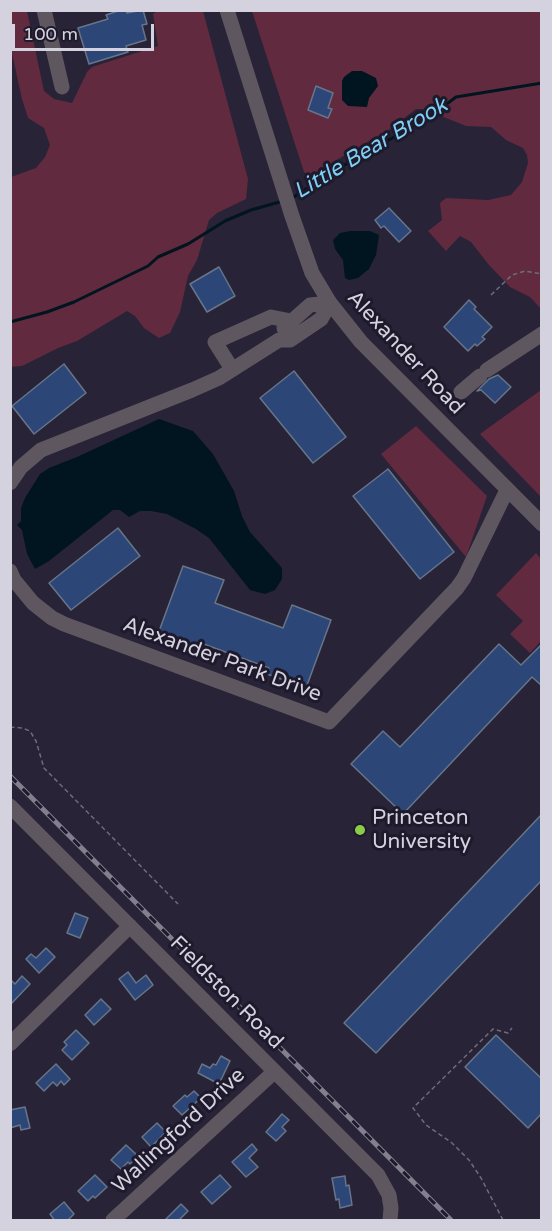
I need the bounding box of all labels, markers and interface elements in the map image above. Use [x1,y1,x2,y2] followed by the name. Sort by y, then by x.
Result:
[15,12,158,50] scale bar
[23,23,78,45] text: 100 m
[289,93,453,205] water label: Little Bear Brook
[341,286,469,420] street label: Alexander Road
[119,612,325,708] street label: Alexander Park Drive
[372,805,471,855] place label: Princeton University
[353,823,367,837] marker: Princeton University
[164,931,288,1055] street label: Fieldston Road
[107,1063,251,1199] street label: Wallingford Drive

